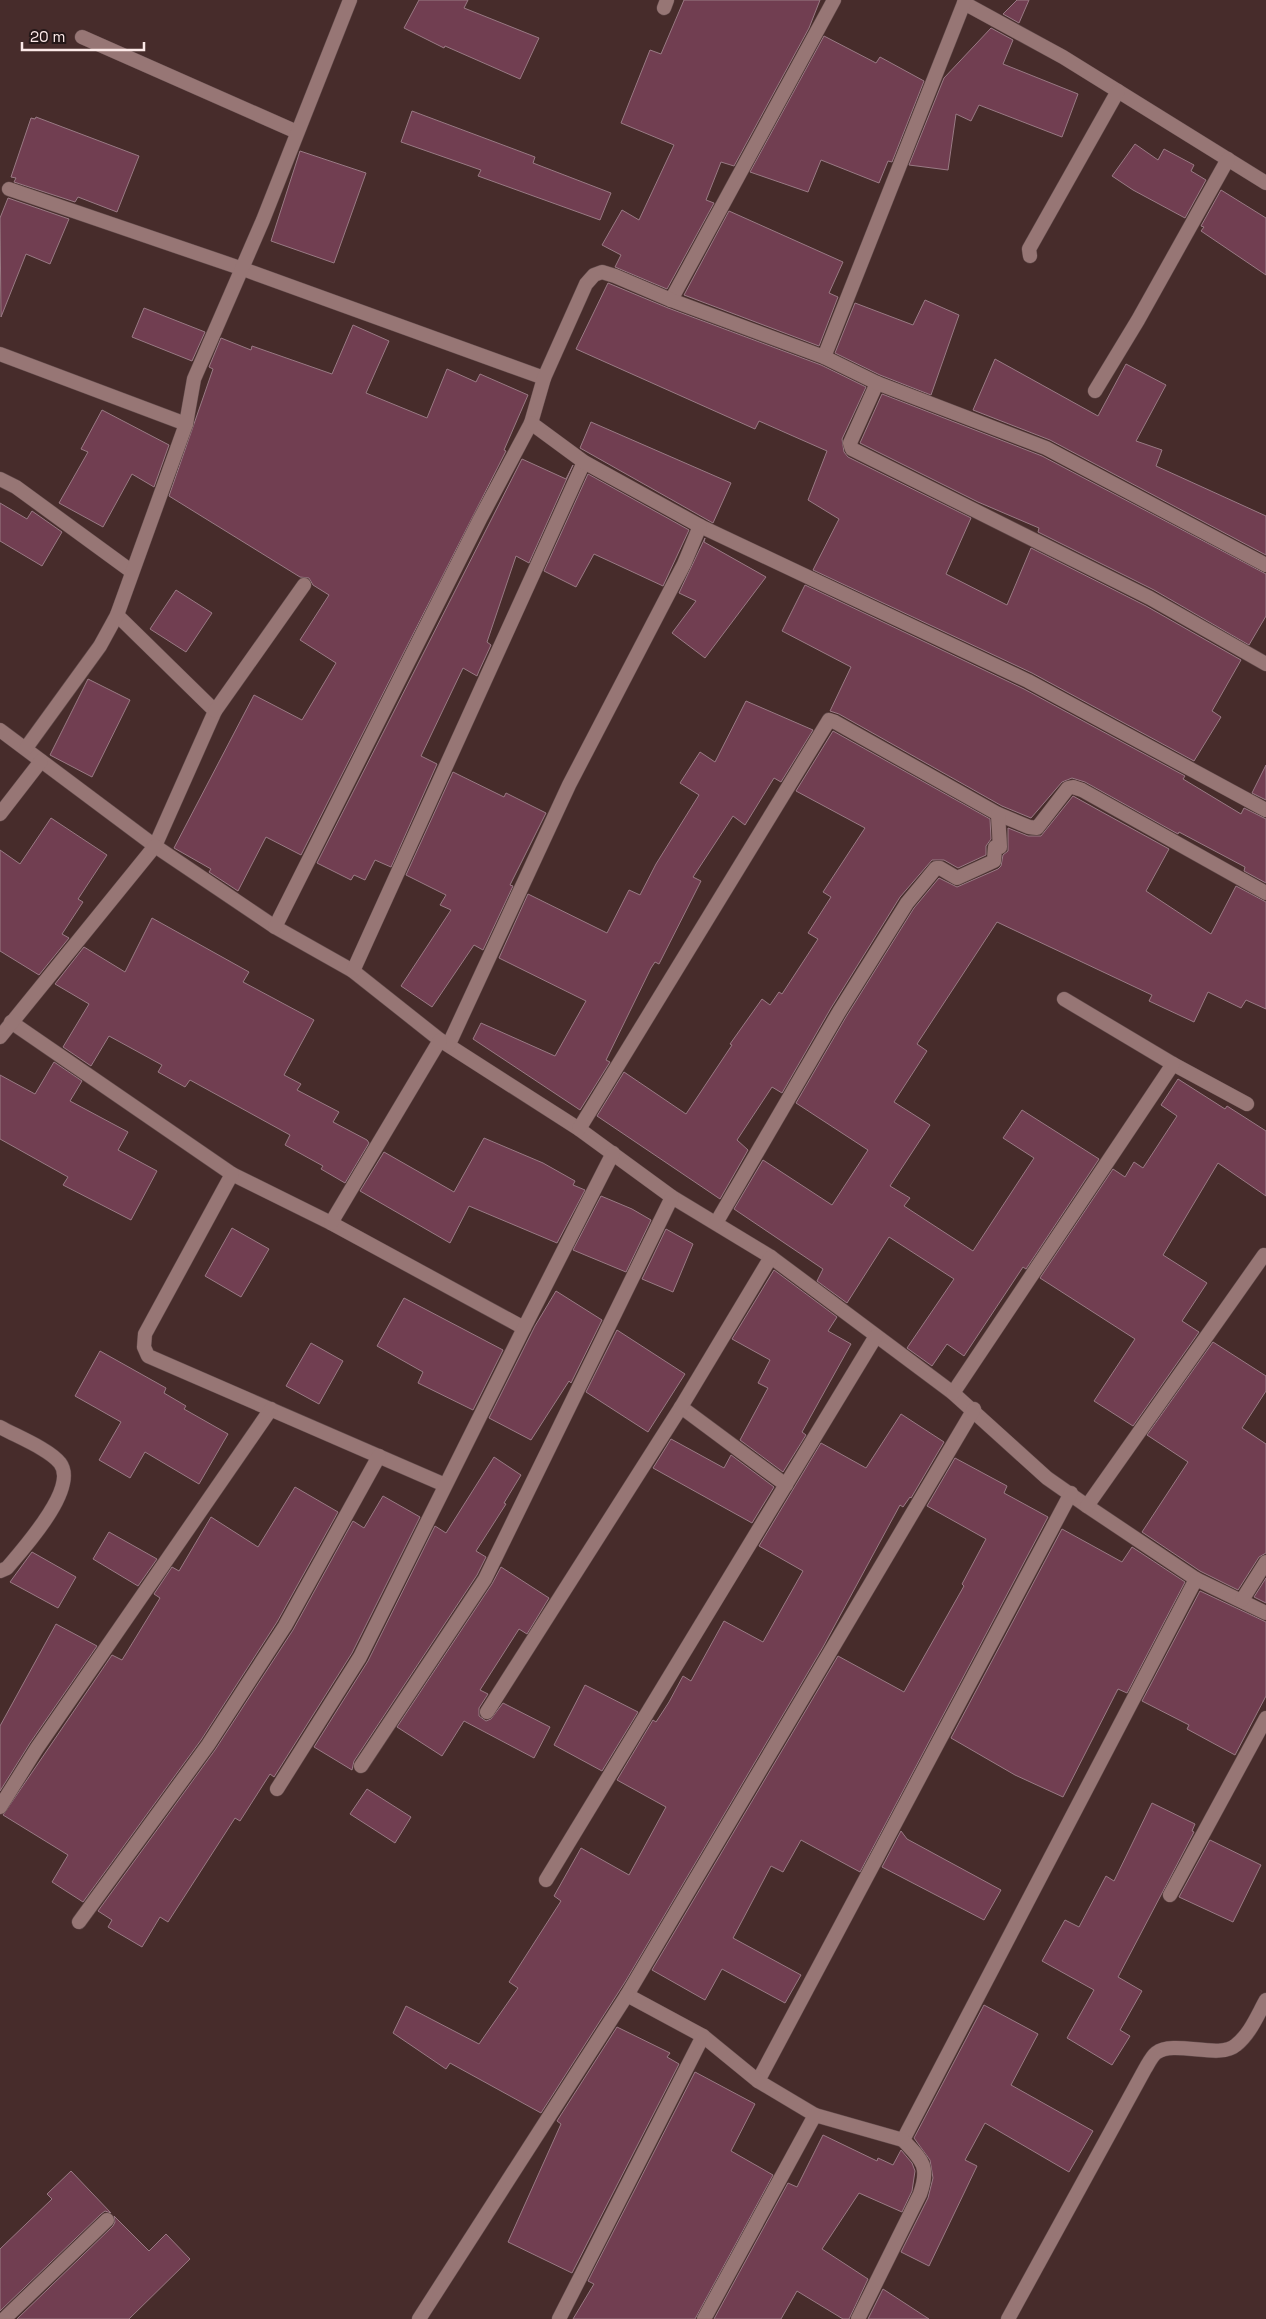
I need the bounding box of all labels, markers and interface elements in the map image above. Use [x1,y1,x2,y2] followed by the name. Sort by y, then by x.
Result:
[22,20,145,52] scale bar
[30,27,65,46] text: 20 m

